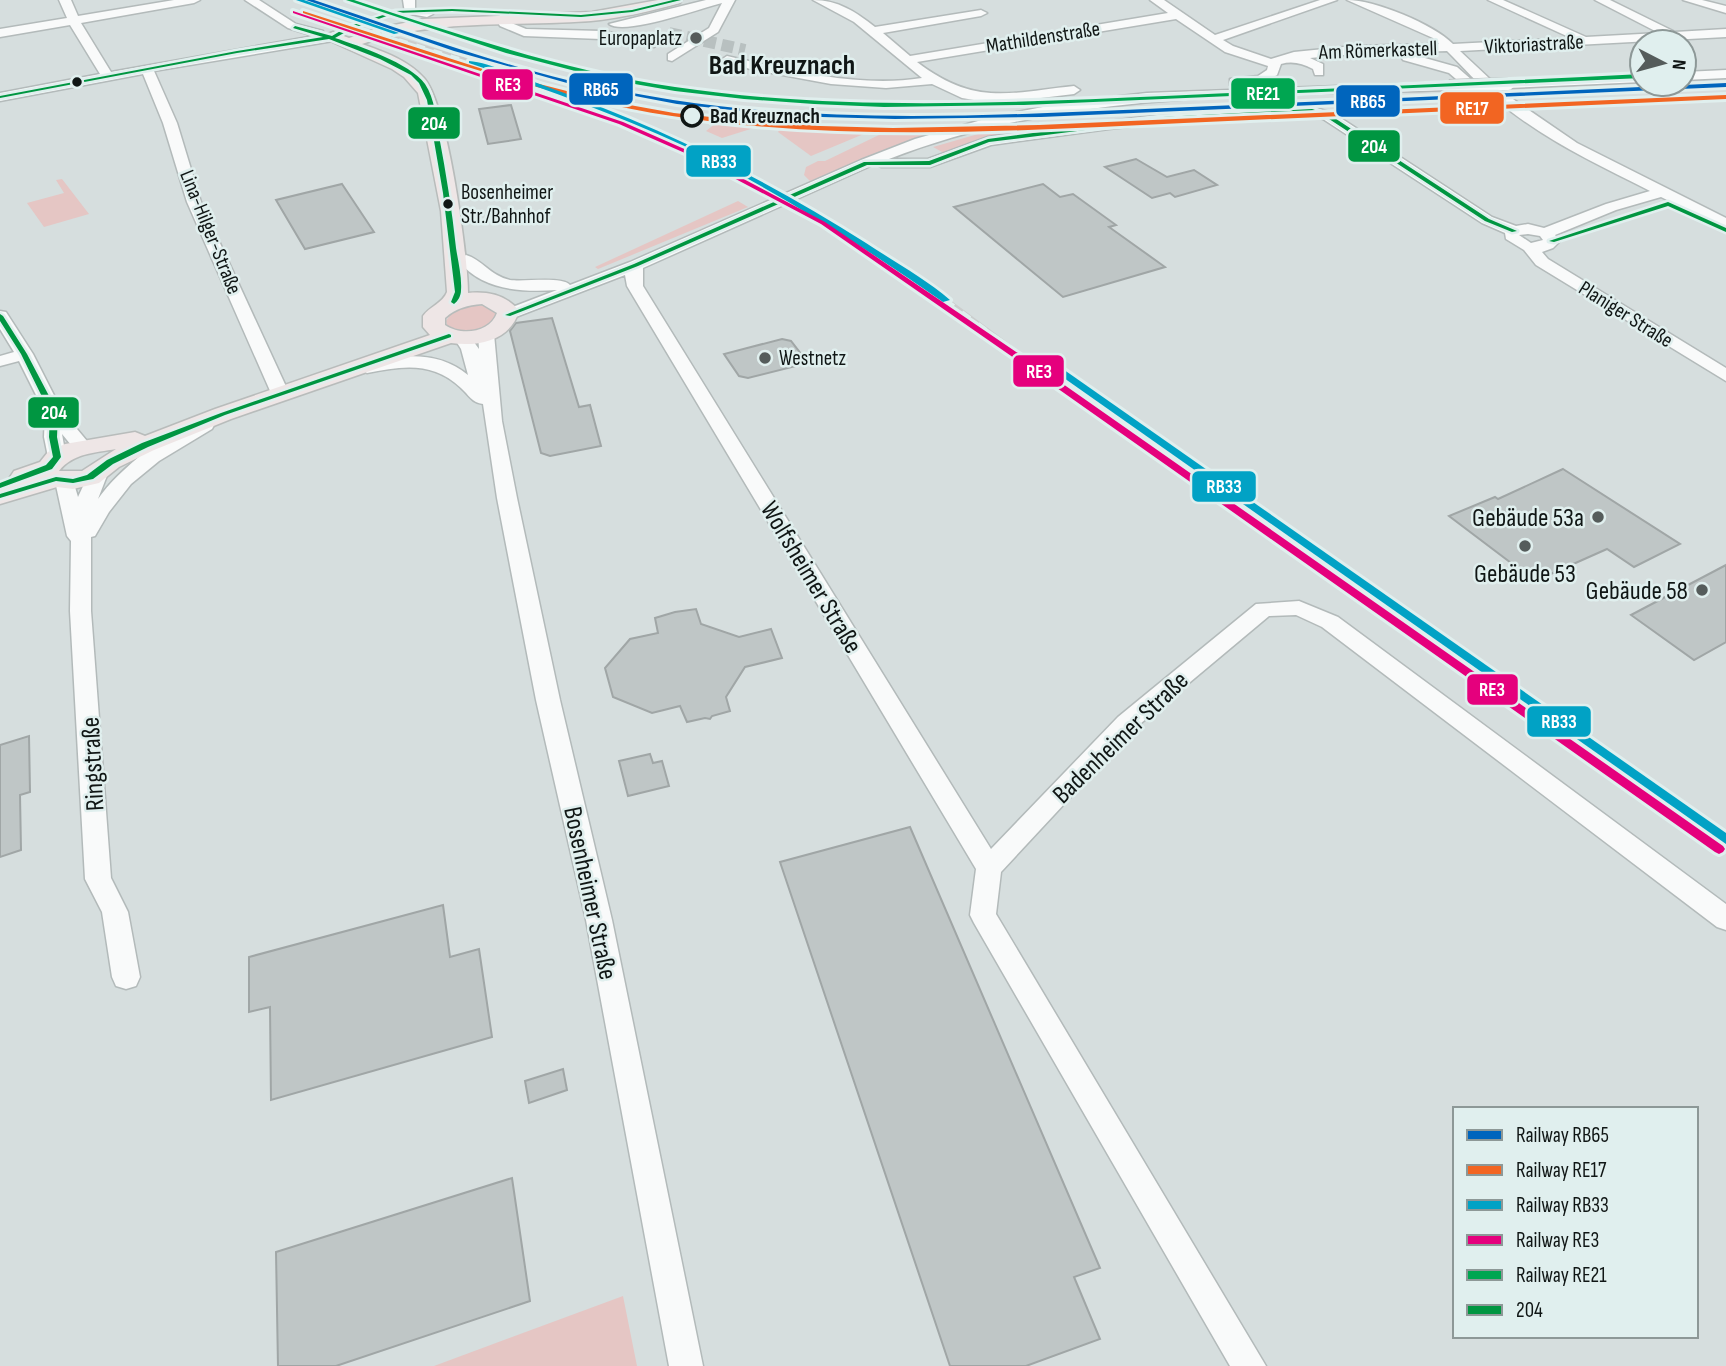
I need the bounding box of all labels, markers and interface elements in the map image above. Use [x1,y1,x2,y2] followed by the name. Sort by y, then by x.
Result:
[984,16,1102,59] street label: Mathildenstraße
[599,26,682,51] place label: Europaplatz
[1628,28,1698,98] north arrow
[1484,29,1584,60] street label: Viktoriastraße
[688,30,704,46] marker: Europaplatz
[1317,36,1438,65] street label: Am Römerkastell
[709,49,855,82] district label: Bad Kreuznach
[1666,58,1690,71] text: N
[481,68,534,101] line badge: RE3
[568,72,634,106] line badge: RB65
[495,74,521,97] text: RE3
[70,75,84,89] unlabelled marker
[1230,77,1296,110] line badge: RE21
[583,79,619,102] text: RB65
[1246,83,1280,106] text: RE21
[1335,84,1401,118] line badge: RB65
[1350,91,1386,114] text: RB65
[1439,91,1505,125] line badge: RE17
[1455,98,1489,121] text: RE17
[710,104,820,129] place label: Bad Kreuznach
[681,105,703,127] marker: Bad Kreuznach
[407,106,461,140] line badge: 204
[421,113,447,136] text: 204
[1347,129,1401,163] line badge: 204
[1361,136,1387,159] text: 204
[685,144,752,178] line badge: RB33
[701,151,737,174] text: RB33
[174,166,247,298] street label: Lina-Hilger-Straße
[461,180,553,229] place label: Bosenheimer Str./Bahnhof
[441,197,455,211] marker: Bosenheimer Str./Bahnhof
[1574,276,1677,353] street label: Planiger Straße
[779,346,847,371] place label: Westnetz
[757,350,773,366] marker: Westnetz
[1012,354,1065,388] line badge: RE3
[1026,361,1052,384] text: RE3
[27,396,80,429] line badge: 204
[41,402,67,425] text: 204
[1191,470,1257,503] line badge: RB33
[1206,476,1242,499] text: RB33
[753,496,868,659] street label: Wolfsheimer Straße
[1472,503,1584,534] place label: Gebäude 53a
[1590,509,1606,525] marker: Gebäude 53a
[1517,538,1533,554] marker: Gebäude 53
[1474,559,1576,590] place label: Gebäude 53
[1586,576,1688,607] place label: Gebäude 58
[1694,582,1710,598] marker: Gebäude 58
[1047,666,1195,811] street label: Badenheimer Straße
[1466,673,1519,706] line badge: RE3
[1479,679,1505,702] text: RE3
[1526,705,1592,738] line badge: RB33
[1541,711,1577,734] text: RB33
[76,716,111,812] street label: Ringstraße
[556,804,623,983] street label: Bosenheimer Straße
[1453,1107,1698,1338] legend
[1516,1123,1609,1148] text: Railway RB65
[1516,1158,1607,1183] text: Railway RE17
[1516,1193,1609,1218] text: Railway RB33
[1516,1228,1599,1253] text: Railway RE3
[1516,1263,1607,1288] text: Railway RE21
[1516,1298,1543,1323] text: 204

